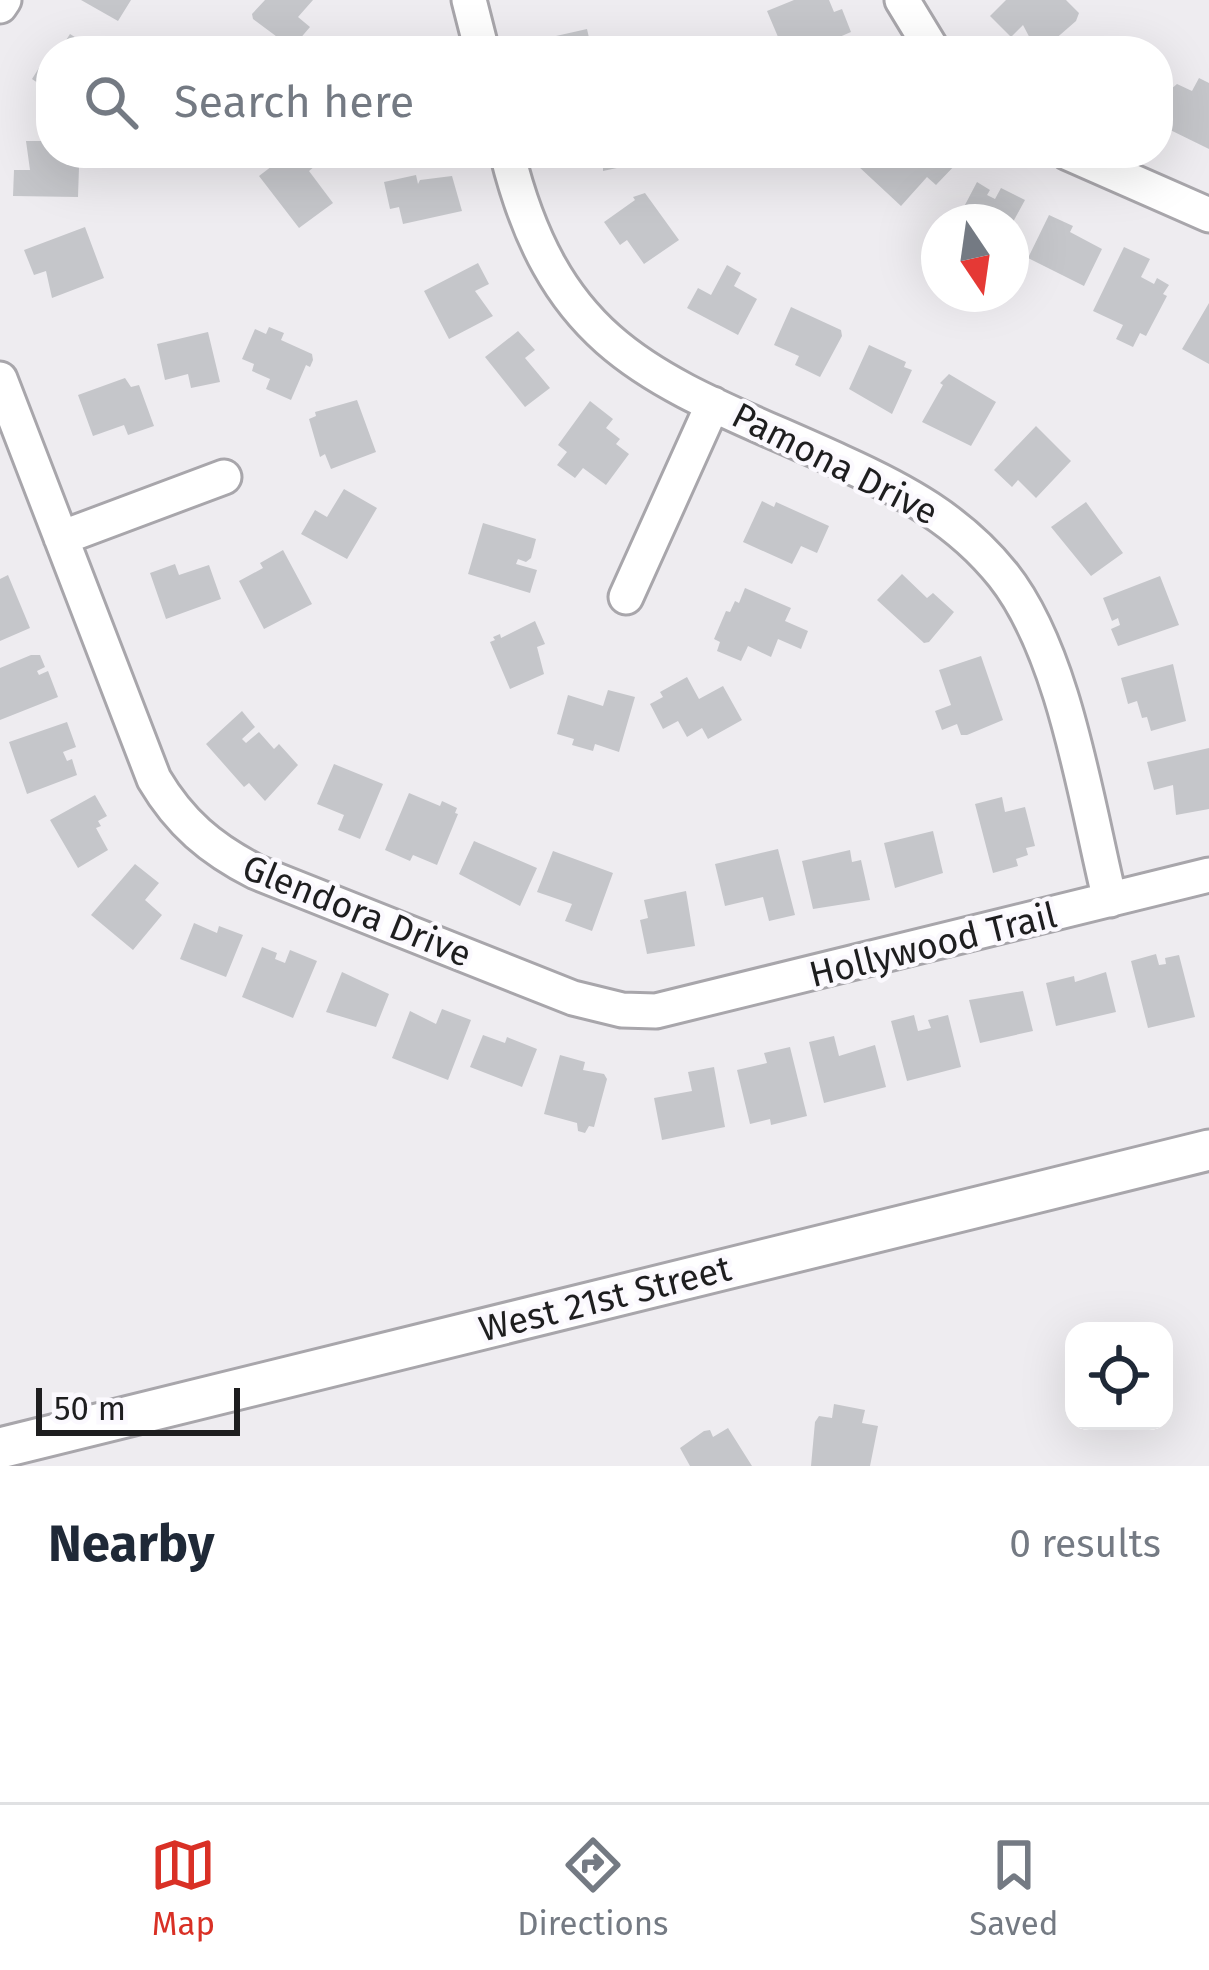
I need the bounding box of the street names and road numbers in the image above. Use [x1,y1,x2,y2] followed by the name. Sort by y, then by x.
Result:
[725,393,945,535] street label: Pamona Drive
[236,845,478,977] street label: Glendora Drive
[805,893,1061,997] street label: Hollywood Trail
[475,1246,735,1352] street label: West 21st Street

